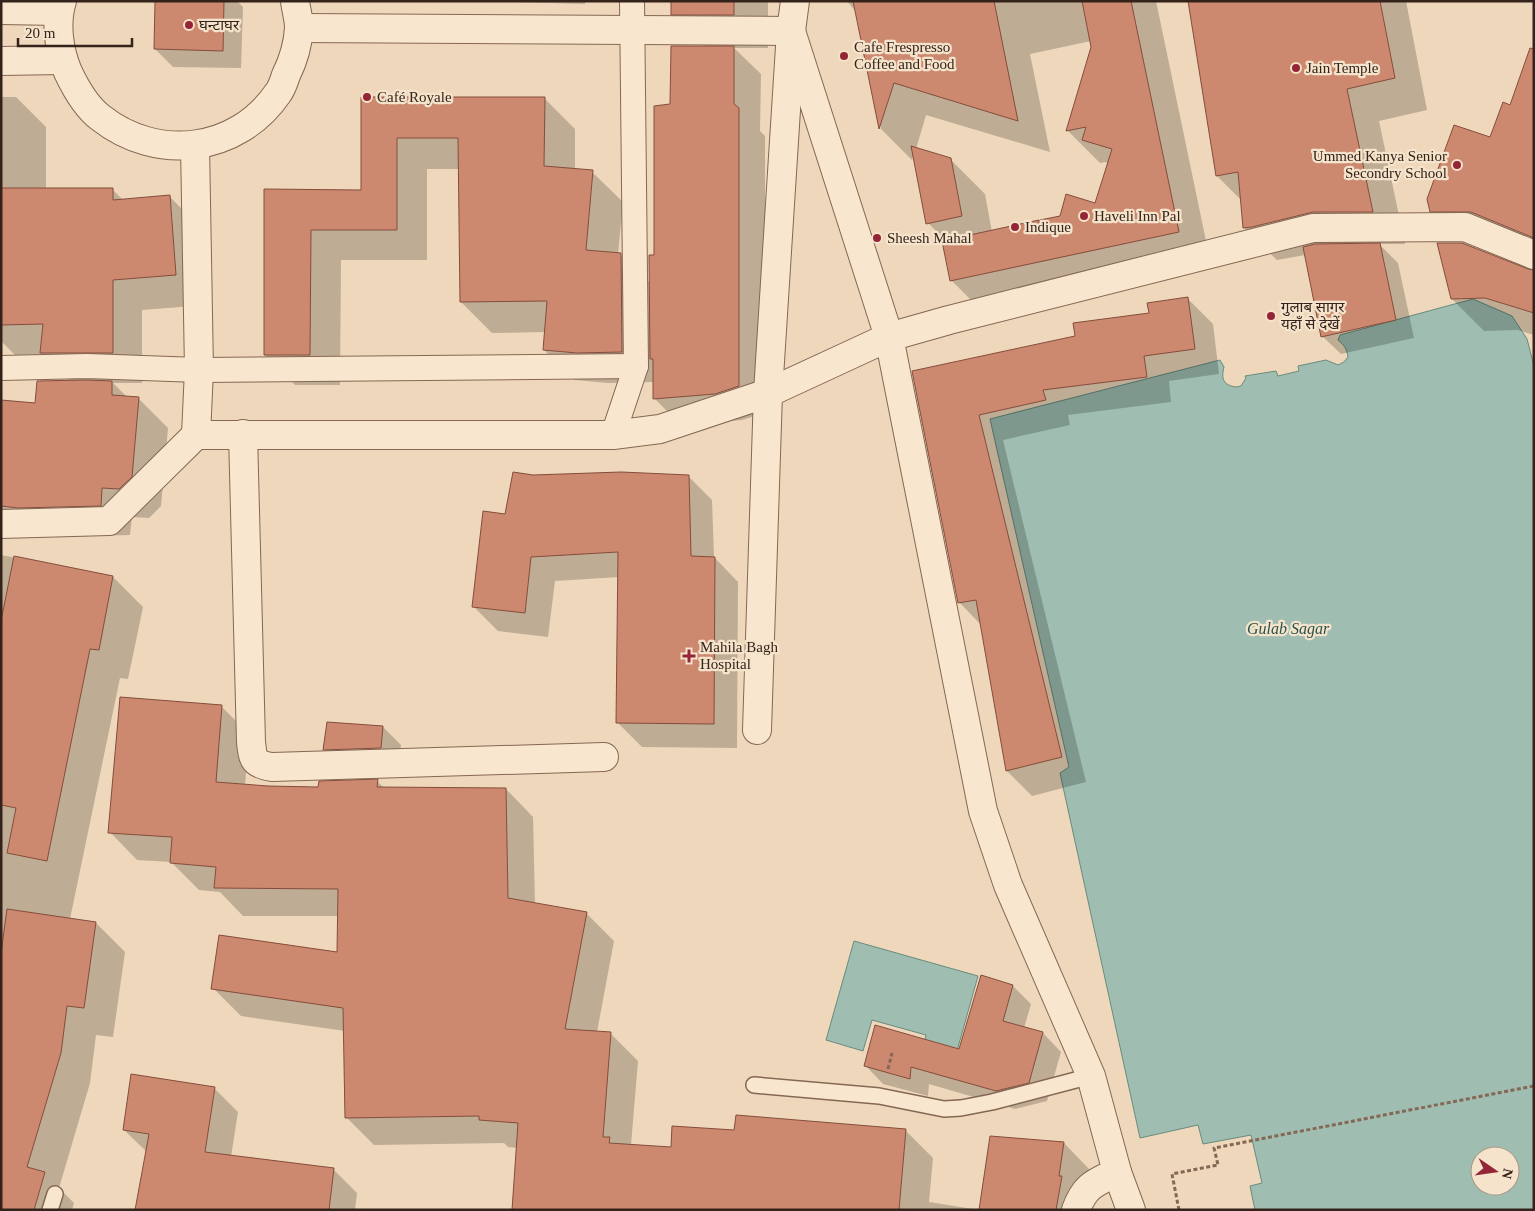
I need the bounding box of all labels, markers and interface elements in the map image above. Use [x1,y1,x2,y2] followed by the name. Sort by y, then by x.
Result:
[18,15,131,47] scale bar
[199,17,240,33] place label: घन्टाघर
[183,19,195,31] marker: घन्टाघर
[25,25,56,41] text: 20 m
[854,39,955,72] place label: Cafe Frespresso Coffee and Food
[838,50,850,62] marker: Cafe Frespresso Coffee and Food
[1306,60,1379,76] place label: Jain Temple
[1290,62,1302,74] marker: Jain Temple
[377,89,452,105] place label: Café Royale
[361,91,373,103] marker: Café Royale
[1313,148,1447,181] place label: Ummed Kanya Senior Secondry School
[1451,159,1463,171] marker: Ummed Kanya Senior Secondry School
[1094,208,1181,224] place label: Haveli Inn Pal
[1078,210,1090,222] marker: Haveli Inn Pal
[1025,219,1071,235] place label: Indique
[1009,221,1021,233] marker: Indique
[887,230,972,246] place label: Sheesh Mahal
[871,232,883,244] marker: Sheesh Mahal
[1281,299,1345,332] place label: गुलाब सागर यहाँ से देखें
[1265,310,1277,322] marker: गुलाब सागर यहाँ से देखें
[1247,620,1330,638] water label: Gulab Sagar
[700,639,778,672] place label: Mahila Bagh Hospital
[682,649,696,663] marker: Mahila Bagh Hospital
[1470,1146,1520,1196] north arrow
[1499,1167,1516,1180] text: N

